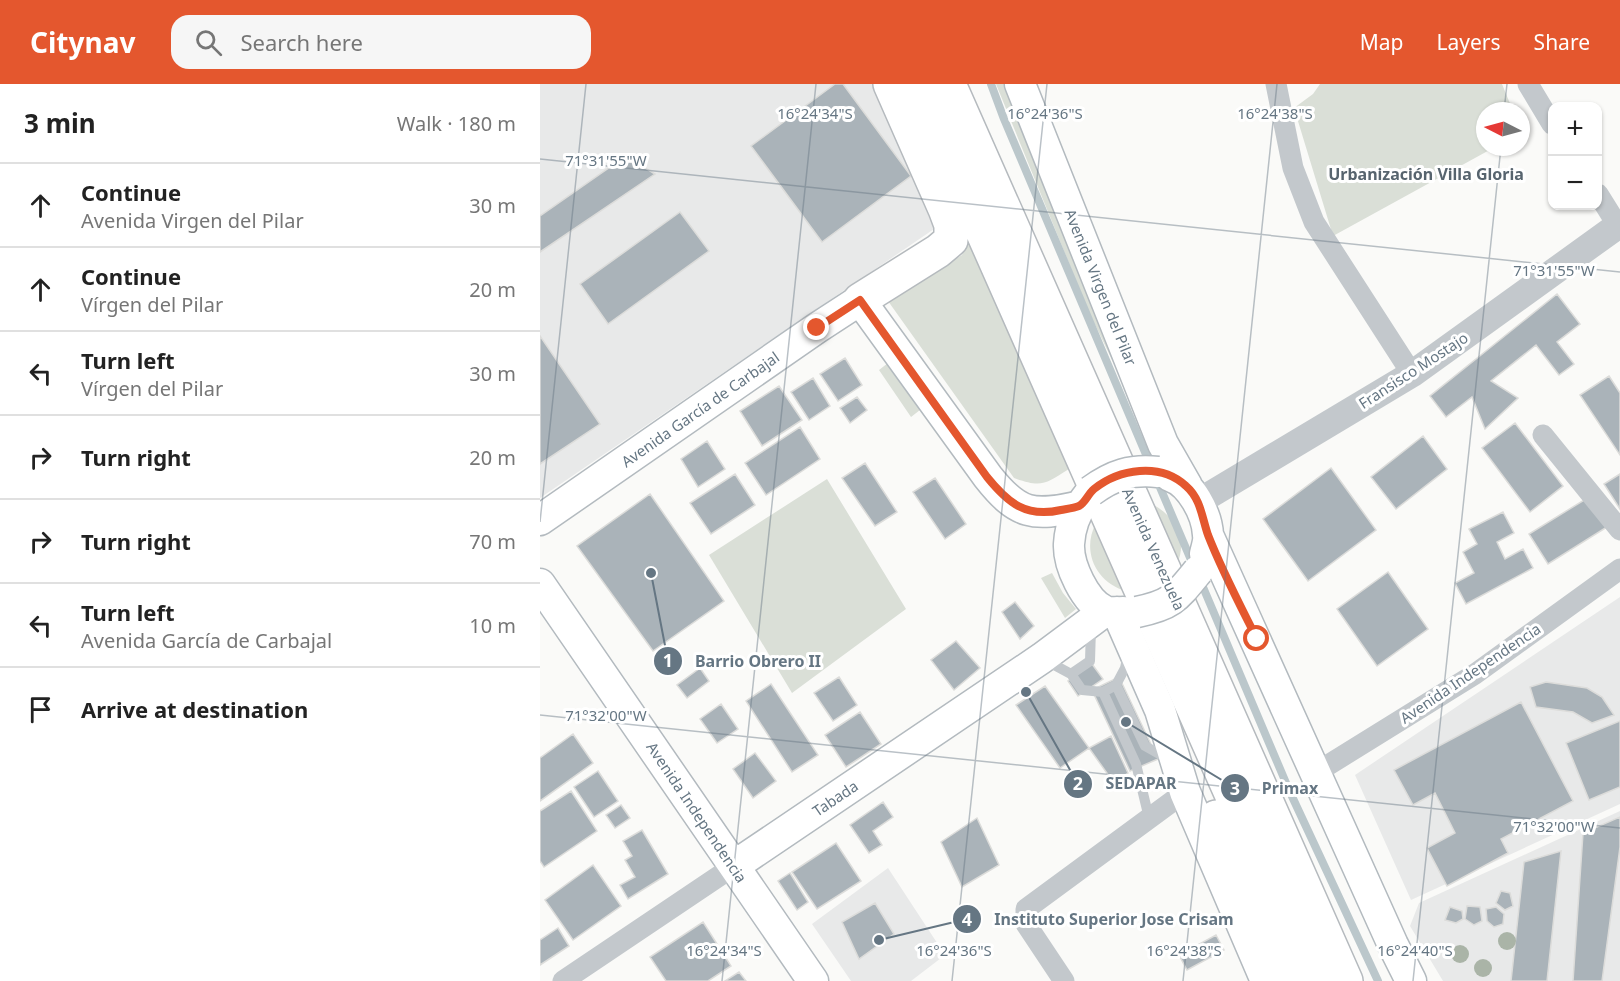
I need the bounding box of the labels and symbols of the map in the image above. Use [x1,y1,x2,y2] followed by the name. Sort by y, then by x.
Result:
[1476,102,1530,156] north arrow
[777,103,853,123] text: 16°24'34"S
[1007,103,1083,123] text: 16°24'36"S
[1237,103,1313,123] text: 16°24'38"S
[565,150,647,170] text: 71°31'55"W
[1328,163,1524,185] district label: Urbanización Villa Gloria
[1060,206,1142,368] street label: Avenida Virgen del Pilar
[1513,260,1595,280] text: 71°31'55"W
[803,314,829,340] route end
[1355,327,1471,413] street label: Fransisco Mostajo
[617,347,783,471] street label: Avenida García de Carbajal
[1118,485,1190,613] street label: Avenida Venezuela
[1396,618,1544,728] street label: Avenida Independencia
[1243,625,1269,651] route start
[653,644,833,678] callout: Barrio Obrero II
[663,648,673,672] text: 1
[695,650,821,672] text: Barrio Obrero II
[565,705,647,725] text: 71°32'00"W
[642,738,752,886] street label: Avenida Independencia
[1063,767,1188,801] callout: SEDAPAR
[1073,771,1083,795] text: 2
[1220,771,1330,805] callout: Primax
[1106,772,1177,794] text: SEDAPAR
[808,775,862,821] street label: Tabada
[1230,776,1240,800] text: 3
[1262,777,1319,799] text: Primax
[1513,816,1595,836] text: 71°32'00"W
[952,902,1246,936] callout: Instituto Superior Jose Crisam
[962,907,972,931] text: 4
[994,908,1234,930] text: Instituto Superior Jose Crisam
[686,940,762,960] text: 16°24'34"S
[916,940,992,960] text: 16°24'36"S
[1146,940,1222,960] text: 16°24'38"S
[1377,940,1453,960] text: 16°24'40"S

